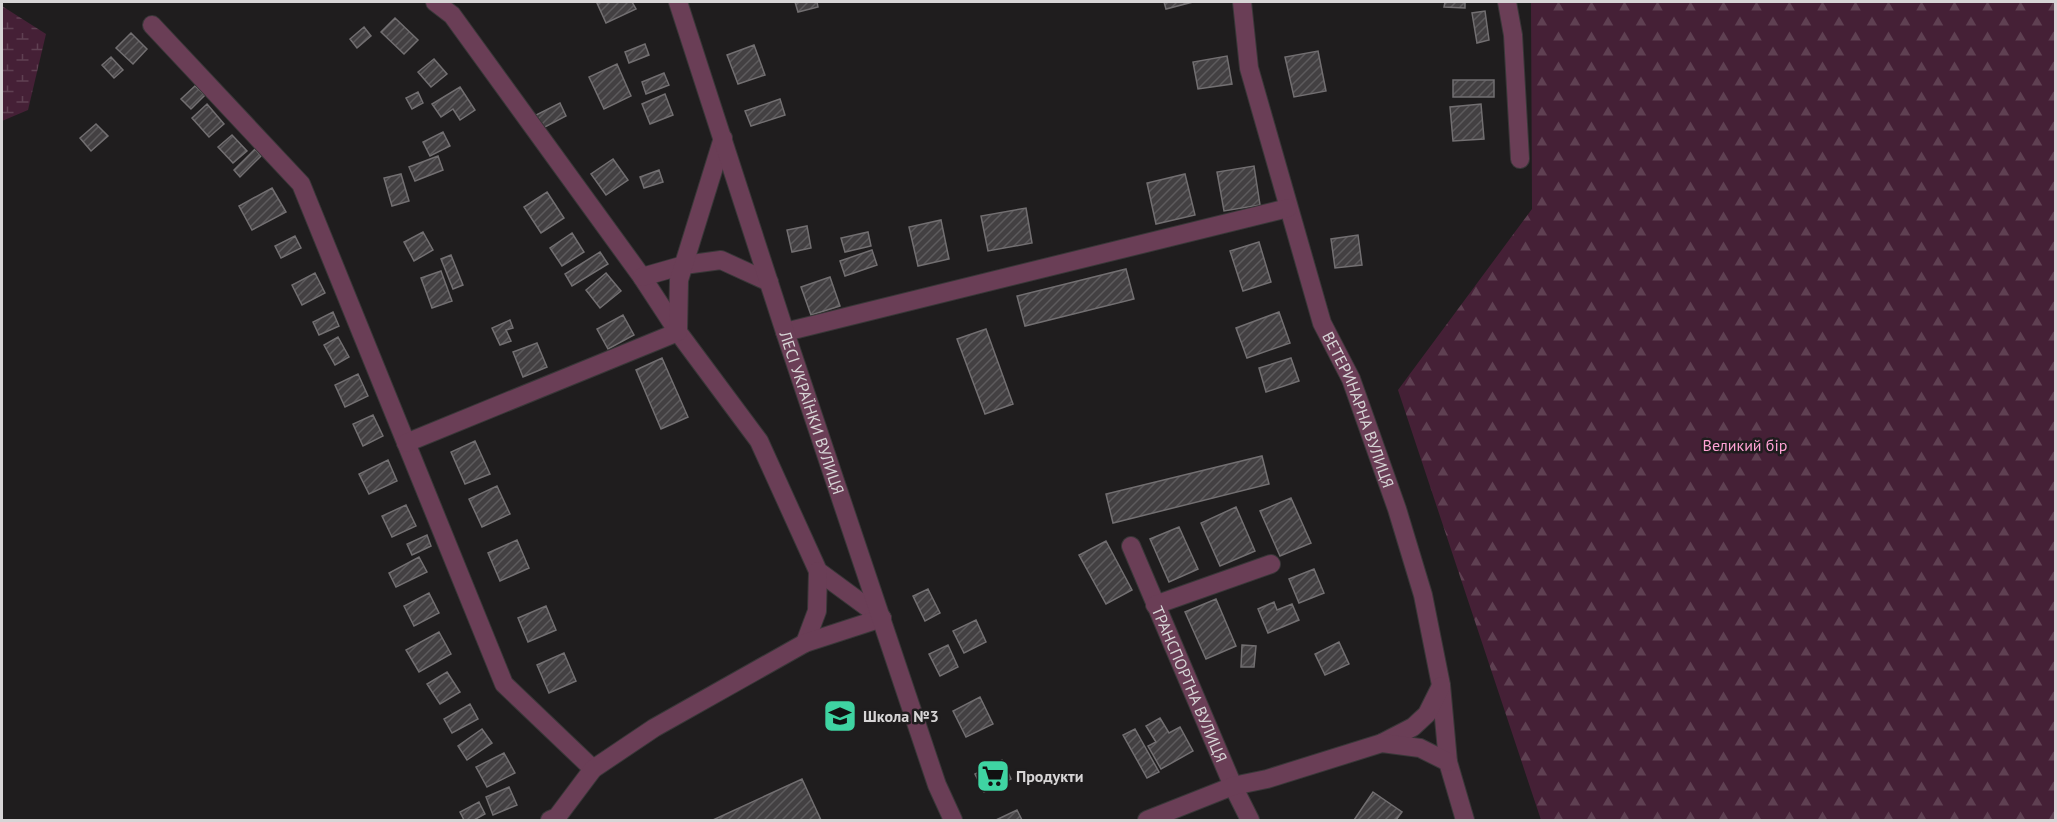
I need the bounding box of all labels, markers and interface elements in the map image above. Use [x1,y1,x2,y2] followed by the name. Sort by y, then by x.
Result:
[775,327,849,497] street label: ЛЕСІ УКРАЇНКИ ВУЛИЦЯ
[1318,328,1399,491] street label: ВЕТЕРИНАРНА ВУЛИЦЯ
[1703,435,1787,455] park label: Великий бір
[1148,603,1232,765] street label: ТРАНСПОРТНА ВУЛИЦЯ
[822,698,858,734] school or university icon: Школа №3
[863,706,939,726] place label: Школа №3
[975,758,1011,794] supermarket icon: Продукти
[1016,766,1083,786] place label: Продукти

